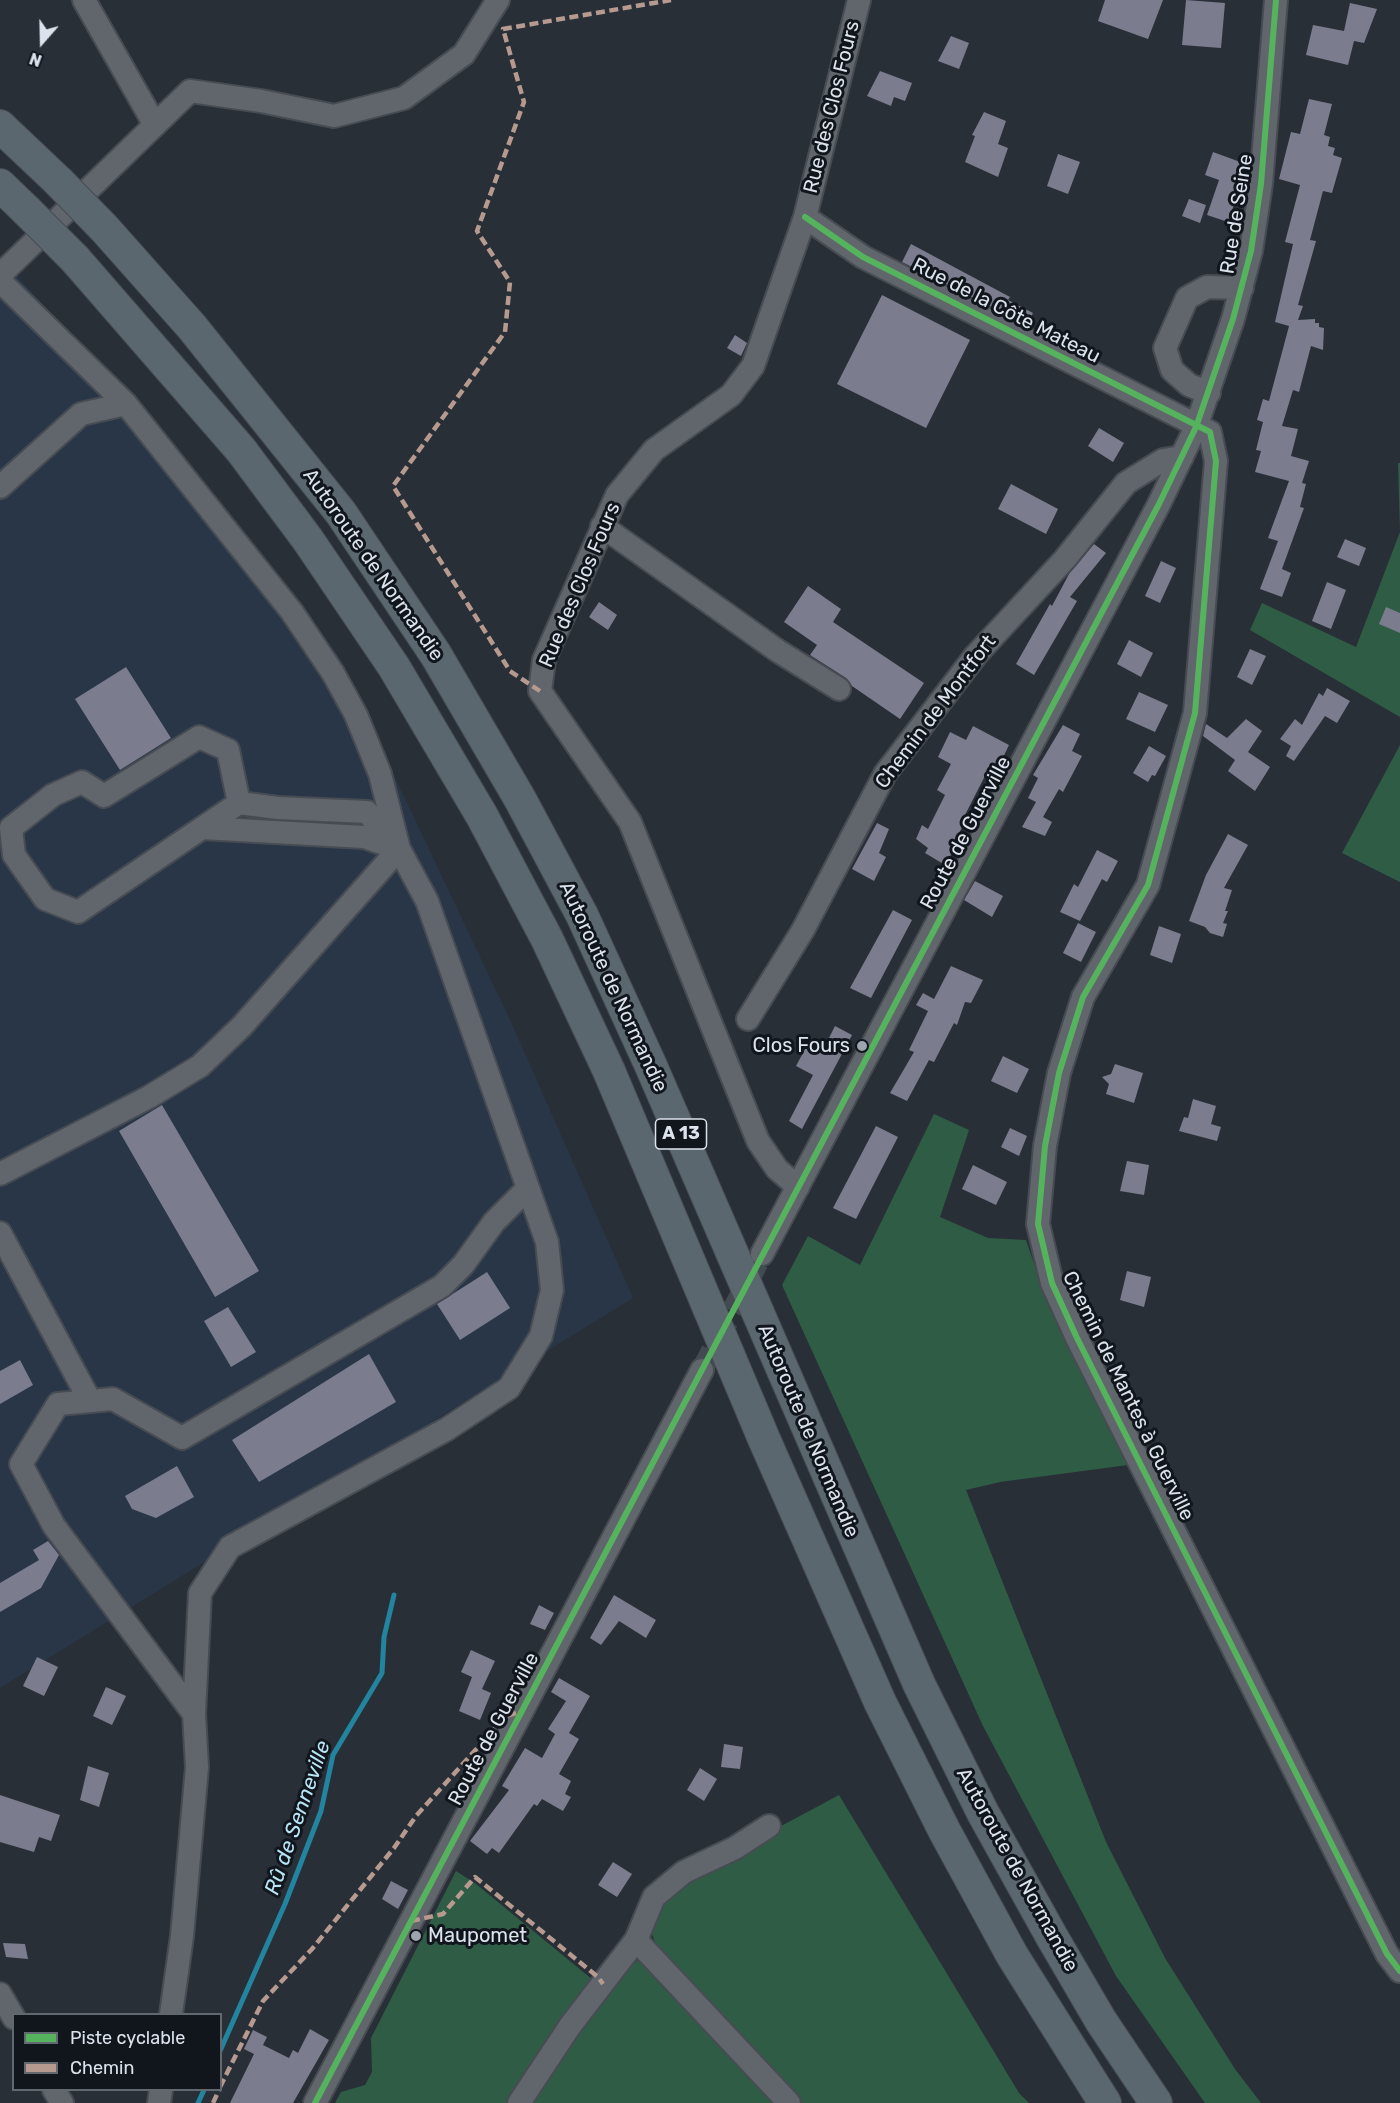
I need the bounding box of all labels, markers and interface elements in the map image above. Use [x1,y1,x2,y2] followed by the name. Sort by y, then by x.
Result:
[12,12,72,72] north arrow
[799,18,865,196] street label: Rue des Clos Fours
[27,48,44,70] text: N
[1216,152,1258,276] street label: Rue de Seine
[908,253,1104,369] street label: Rue de la Côte Mateau
[297,464,449,666] street label: Autoroute de Normandie
[534,499,626,671] street label: Rue des Clos Fours
[870,631,1002,793] street label: Chemin de Montfort
[916,752,1016,914] street label: Route de Guerville
[554,878,672,1096] street label: Autoroute de Normandie
[752,1034,850,1058] place label: Clos Fours
[855,1039,869,1053] marker: Clos Fours
[656,1119,706,1149] road number: A 13
[1057,1267,1199,1525] street label: Chemin de Mantes à Guerville
[752,1321,864,1541] street label: Autoroute de Normandie
[444,1648,544,1810] street label: Route de Guerville
[260,1738,336,1898] water label: Rû de Senneville
[951,1764,1083,1976] street label: Autoroute de Normandie
[428,1924,527,1948] place label: Maupomet
[409,1929,423,1943] marker: Maupomet
[12,2013,222,2091] legend
[70,2027,185,2049] text: Piste cyclable
[70,2057,134,2079] text: Chemin

